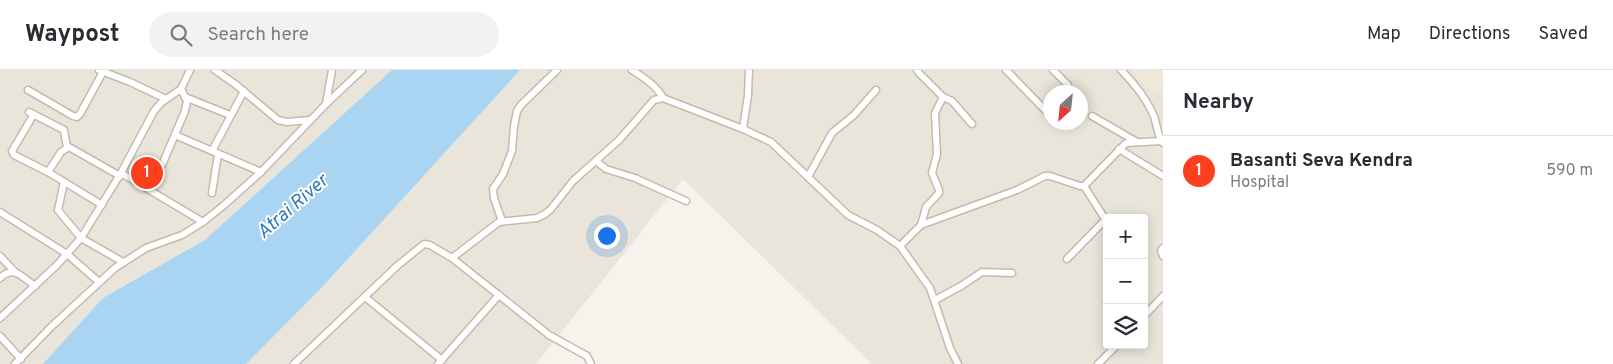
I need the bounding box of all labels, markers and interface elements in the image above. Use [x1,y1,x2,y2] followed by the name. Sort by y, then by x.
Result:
[149,12,499,57] search box
[25,20,119,50] text: Waypost
[167,21,195,49] icon: search
[207,23,309,47] text: Search here
[1367,23,1401,46] text: Map
[1429,23,1511,46] text: Directions
[1539,23,1588,46] text: Saved
[1043,85,1088,130] north arrow
[1183,89,1254,116] text: Nearby
[1230,149,1413,173] text: Basanti Seva Kendra
[131,154,163,192] pin: 1
[1196,161,1202,181] text: 1
[1546,161,1593,181] text: 590 m
[252,168,335,245] water label: Atrai River
[1230,173,1289,193] text: Hospital
[1103,214,1148,349] map controls
[1103,214,1148,259] button: +
[594,223,620,249] your location
[1103,259,1148,304] button: −
[1103,304,1148,349] button: layers

